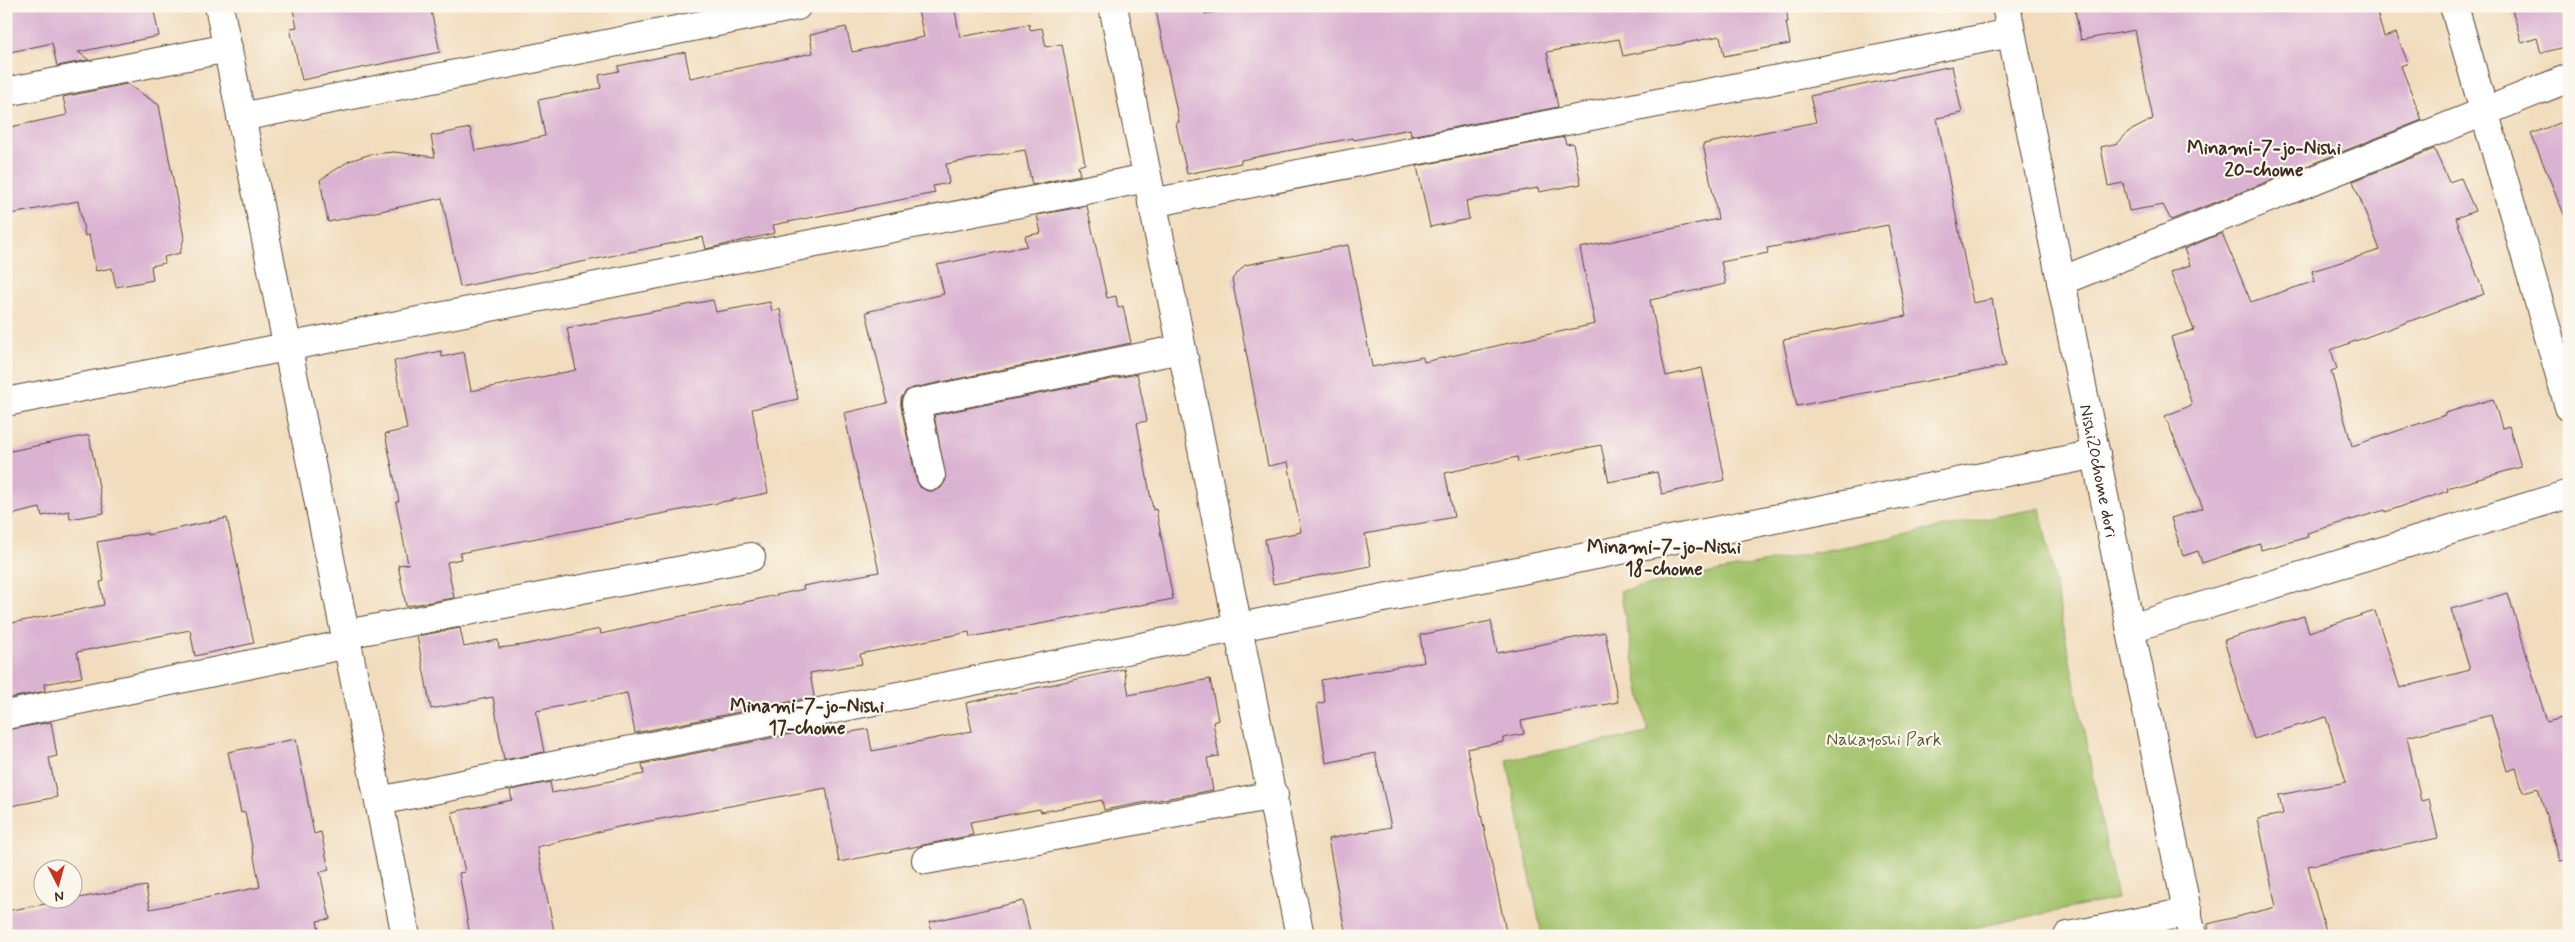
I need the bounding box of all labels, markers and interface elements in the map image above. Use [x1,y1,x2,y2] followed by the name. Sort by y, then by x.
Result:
[2187,136,2341,183] district label: Minami-7-jo-Nishi 20-chome
[2073,402,2123,540] street label: Nishi20chome dori
[1587,535,1741,582] district label: Minami-7-jo-Nishi 18-chome
[730,694,884,741] district label: Minami-7-jo-Nishi 17-chome
[1826,728,1942,752] park label: Nakayoshi Park
[32,860,82,910] north arrow
[54,886,65,905] text: N

